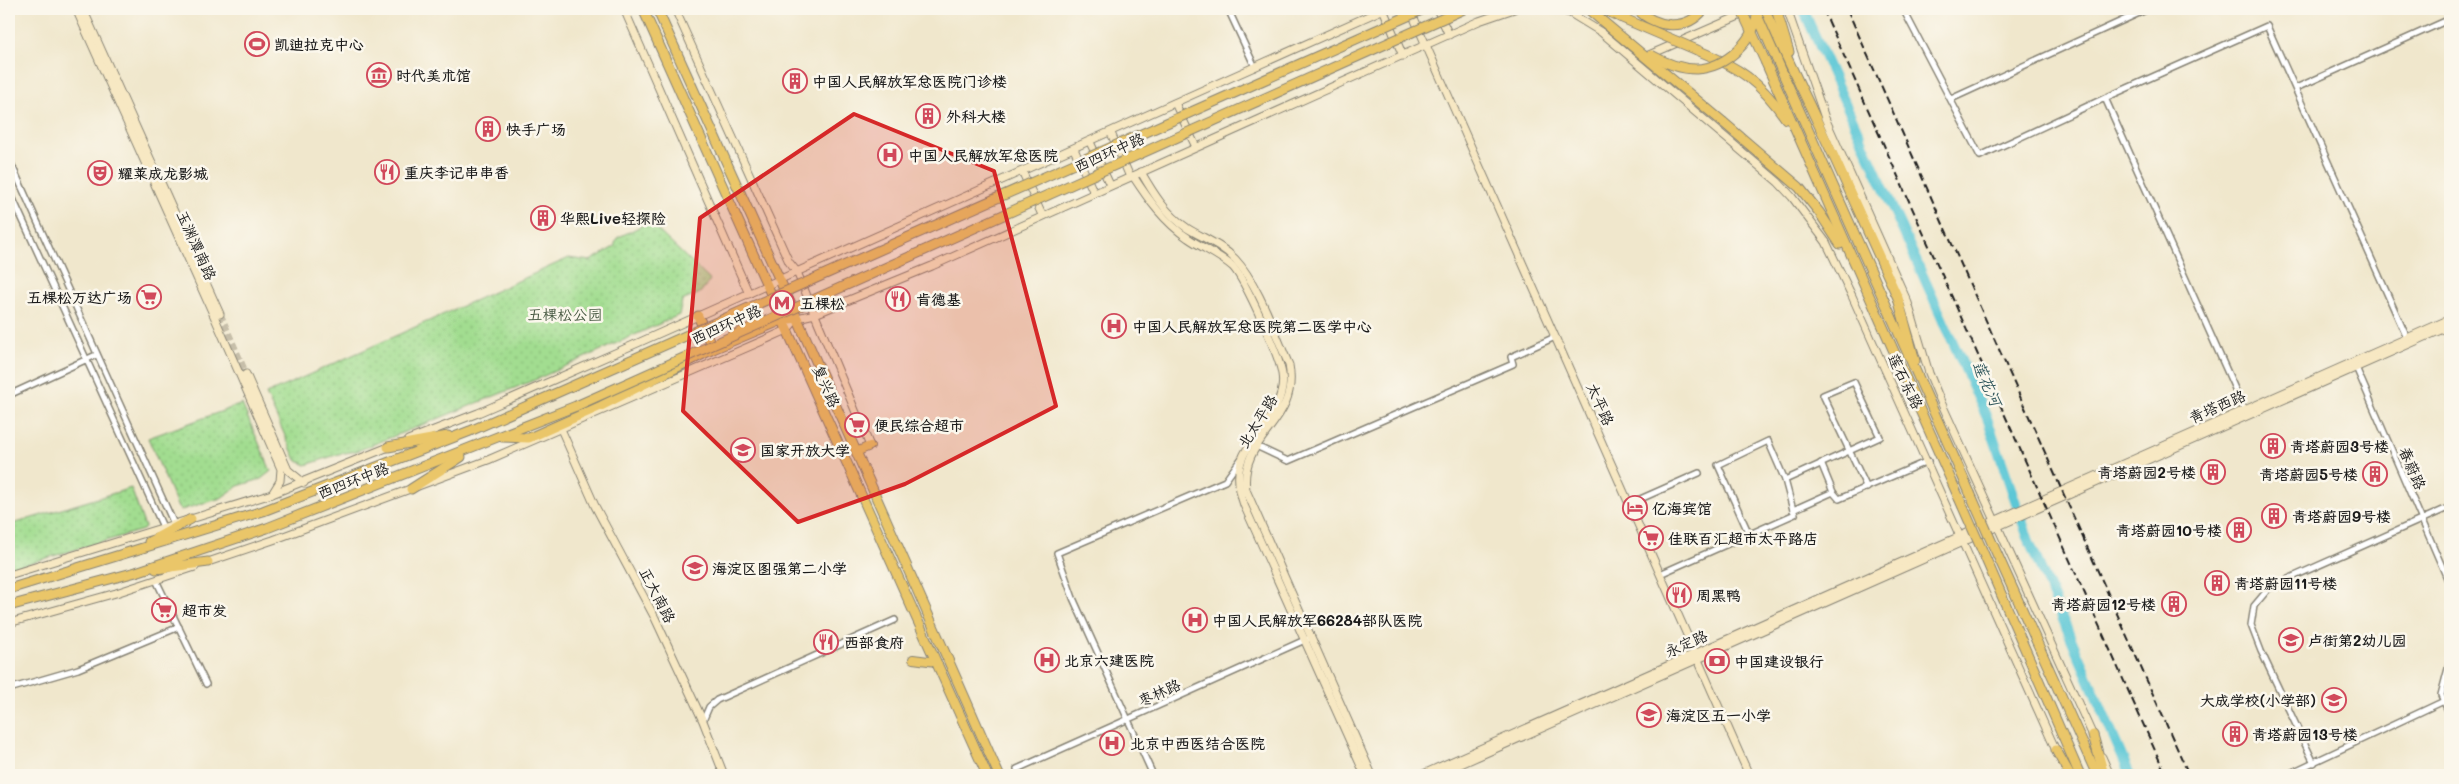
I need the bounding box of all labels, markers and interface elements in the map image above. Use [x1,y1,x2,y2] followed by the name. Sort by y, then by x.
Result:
[244,31,270,57] sports icon: 凯迪拉克中心
[274,34,364,54] place label: 凯迪拉克中心
[366,62,392,88] museum icon: 时代美术馆
[396,65,471,85] place label: 时代美术馆
[782,68,808,94] building icon: 中国人民解放军总医院门诊楼
[812,71,1007,91] place label: 中国人民解放军总医院门诊楼
[915,103,941,129] building icon: 外科大楼
[946,106,1006,126] place label: 外科大楼
[475,116,501,142] building icon: 快手广场
[506,119,566,139] place label: 快手广场
[1071,128,1147,176] street label: 西四环中路
[877,142,903,168] hospital icon: 中国人民解放军总医院
[908,145,1058,165] place label: 中国人民解放军总医院
[374,159,400,185] restaurant icon: 重庆李记串串香
[87,160,113,186] theatre icon: 耀莱成龙影城
[404,162,509,182] place label: 重庆李记串串香
[118,163,208,183] place label: 耀莱成龙影城
[530,205,556,231] building icon: 华熙Live轻探险
[173,207,221,283] street label: 玉渊潭南路
[560,208,666,228] place label: 华熙Live轻探险
[136,284,162,310] supermarket icon: 五棵松万达广场
[885,286,911,312] restaurant icon: 肯德基
[27,287,132,307] place label: 五棵松万达广场
[916,289,961,309] place label: 肯德基
[769,290,795,316] metro station icon: 五棵松
[800,293,845,313] place label: 五棵松
[688,300,764,348] street label: 西四环中路
[527,304,603,324] park label: 五棵松公园
[1101,313,1127,339] hospital icon: 中国人民解放军总医院第二医学中心
[1132,316,1372,336] place label: 中国人民解放军总医院第二医学中心
[1884,350,1928,412] street label: 莲石东路
[1969,357,2009,412] water label: 莲花河
[809,361,845,411] street label: 复兴路
[1583,379,1619,429] street label: 太平路
[2186,385,2248,427] street label: 青塔西路
[1233,390,1281,452] street label: 北太平路
[844,412,870,438] supermarket icon: 便民综合超市
[874,415,964,435] place label: 便民综合超市
[2260,433,2286,459] building icon: 青塔蔚园3号楼
[2290,436,2389,456] place label: 青塔蔚园3号楼
[730,437,756,463] school or university icon: 国家开放大学
[760,440,850,460] place label: 国家开放大学
[2395,443,2431,493] street label: 春蔚路
[314,457,392,503] street label: 西四环中路
[2200,459,2226,485] building icon: 青塔蔚园2号楼
[2362,461,2388,487] building icon: 青塔蔚园5号楼
[2098,462,2196,482] place label: 青塔蔚园2号楼
[2259,464,2358,484] place label: 青塔蔚园5号楼
[1622,495,1648,521] hotel icon: 亿海宾馆
[1652,498,1712,518] place label: 亿海宾馆
[2261,503,2287,529] building icon: 青塔蔚园9号楼
[2292,506,2391,526] place label: 青塔蔚园9号楼
[2226,517,2252,543] building icon: 青塔蔚园10号楼
[2116,520,2222,540] place label: 青塔蔚园10号楼
[1638,525,1664,551] supermarket icon: 佳联百汇超市太平路店
[1668,528,1818,548] place label: 佳联百汇超市太平路店
[682,555,708,581] school or university icon: 海淀区图强第二小学
[712,558,847,578] place label: 海淀区图强第二小学
[635,564,681,626] street label: 正大南路
[2204,570,2230,596] building icon: 青塔蔚园11号楼
[2234,573,2337,593] place label: 青塔蔚园11号楼
[1666,582,1692,608] restaurant icon: 周黑鸭
[1696,585,1741,605] place label: 周黑鸭
[2161,591,2187,617] building icon: 青塔蔚园12号楼
[2051,594,2156,614] place label: 青塔蔚园12号楼
[151,597,177,623] supermarket icon: 超市发
[182,600,227,620] place label: 超市发
[1182,607,1208,633] hospital icon: 中国人民解放军66284部队医院
[1212,610,1422,630] place label: 中国人民解放军66284部队医院
[1661,625,1711,661] street label: 永定路
[2278,627,2304,653] school or university icon: 卢街第2幼儿园
[813,629,839,655] restaurant icon: 西部食府
[2308,630,2406,650] place label: 卢街第2幼儿园
[844,632,904,652] place label: 西部食府
[1034,647,1060,673] hospital icon: 北京六建医院
[1704,648,1730,674] bank icon: 中国建设银行
[1064,650,1154,670] place label: 北京六建医院
[1734,651,1824,671] place label: 中国建设银行
[1134,674,1184,710] street label: 枣林路
[2321,687,2347,713] school or university icon: 大成学校(小学部)
[2200,690,2316,710] place label: 大成学校(小学部)
[1636,702,1662,728] school or university icon: 海淀区五一小学
[1666,705,1771,725] place label: 海淀区五一小学
[2222,721,2248,747] building icon: 青塔蔚园13号楼
[2252,724,2358,744] place label: 青塔蔚园13号楼
[1099,730,1125,756] hospital icon: 北京中西医结合医院
[1130,733,1265,753] place label: 北京中西医结合医院

